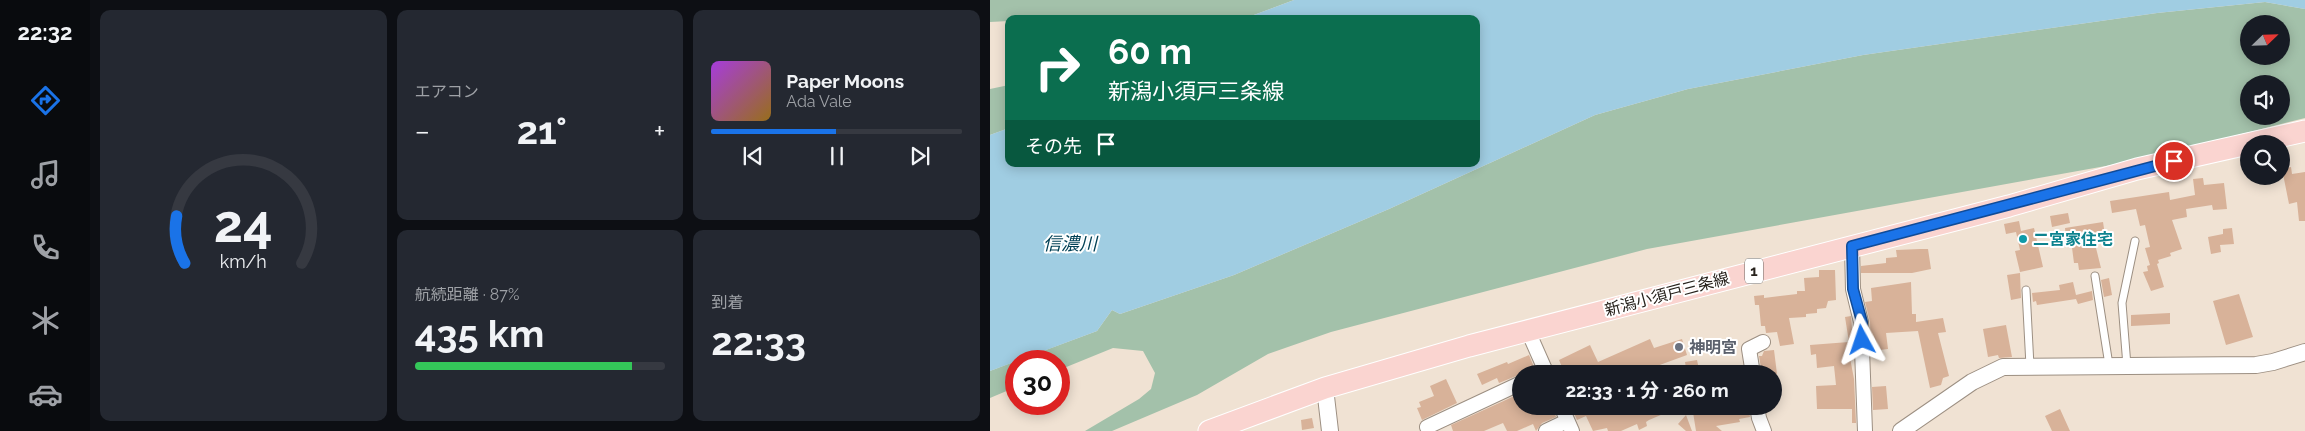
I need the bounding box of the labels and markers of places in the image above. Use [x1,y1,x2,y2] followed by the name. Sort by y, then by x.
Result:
[2153,140,2195,182] pin
[2033,230,2113,249] place label: 二宮家住宅
[2017,233,2029,245] marker: 二宮家住宅
[1689,338,1737,357] place label: 神明宮
[1673,341,1685,353] marker: 神明宮

